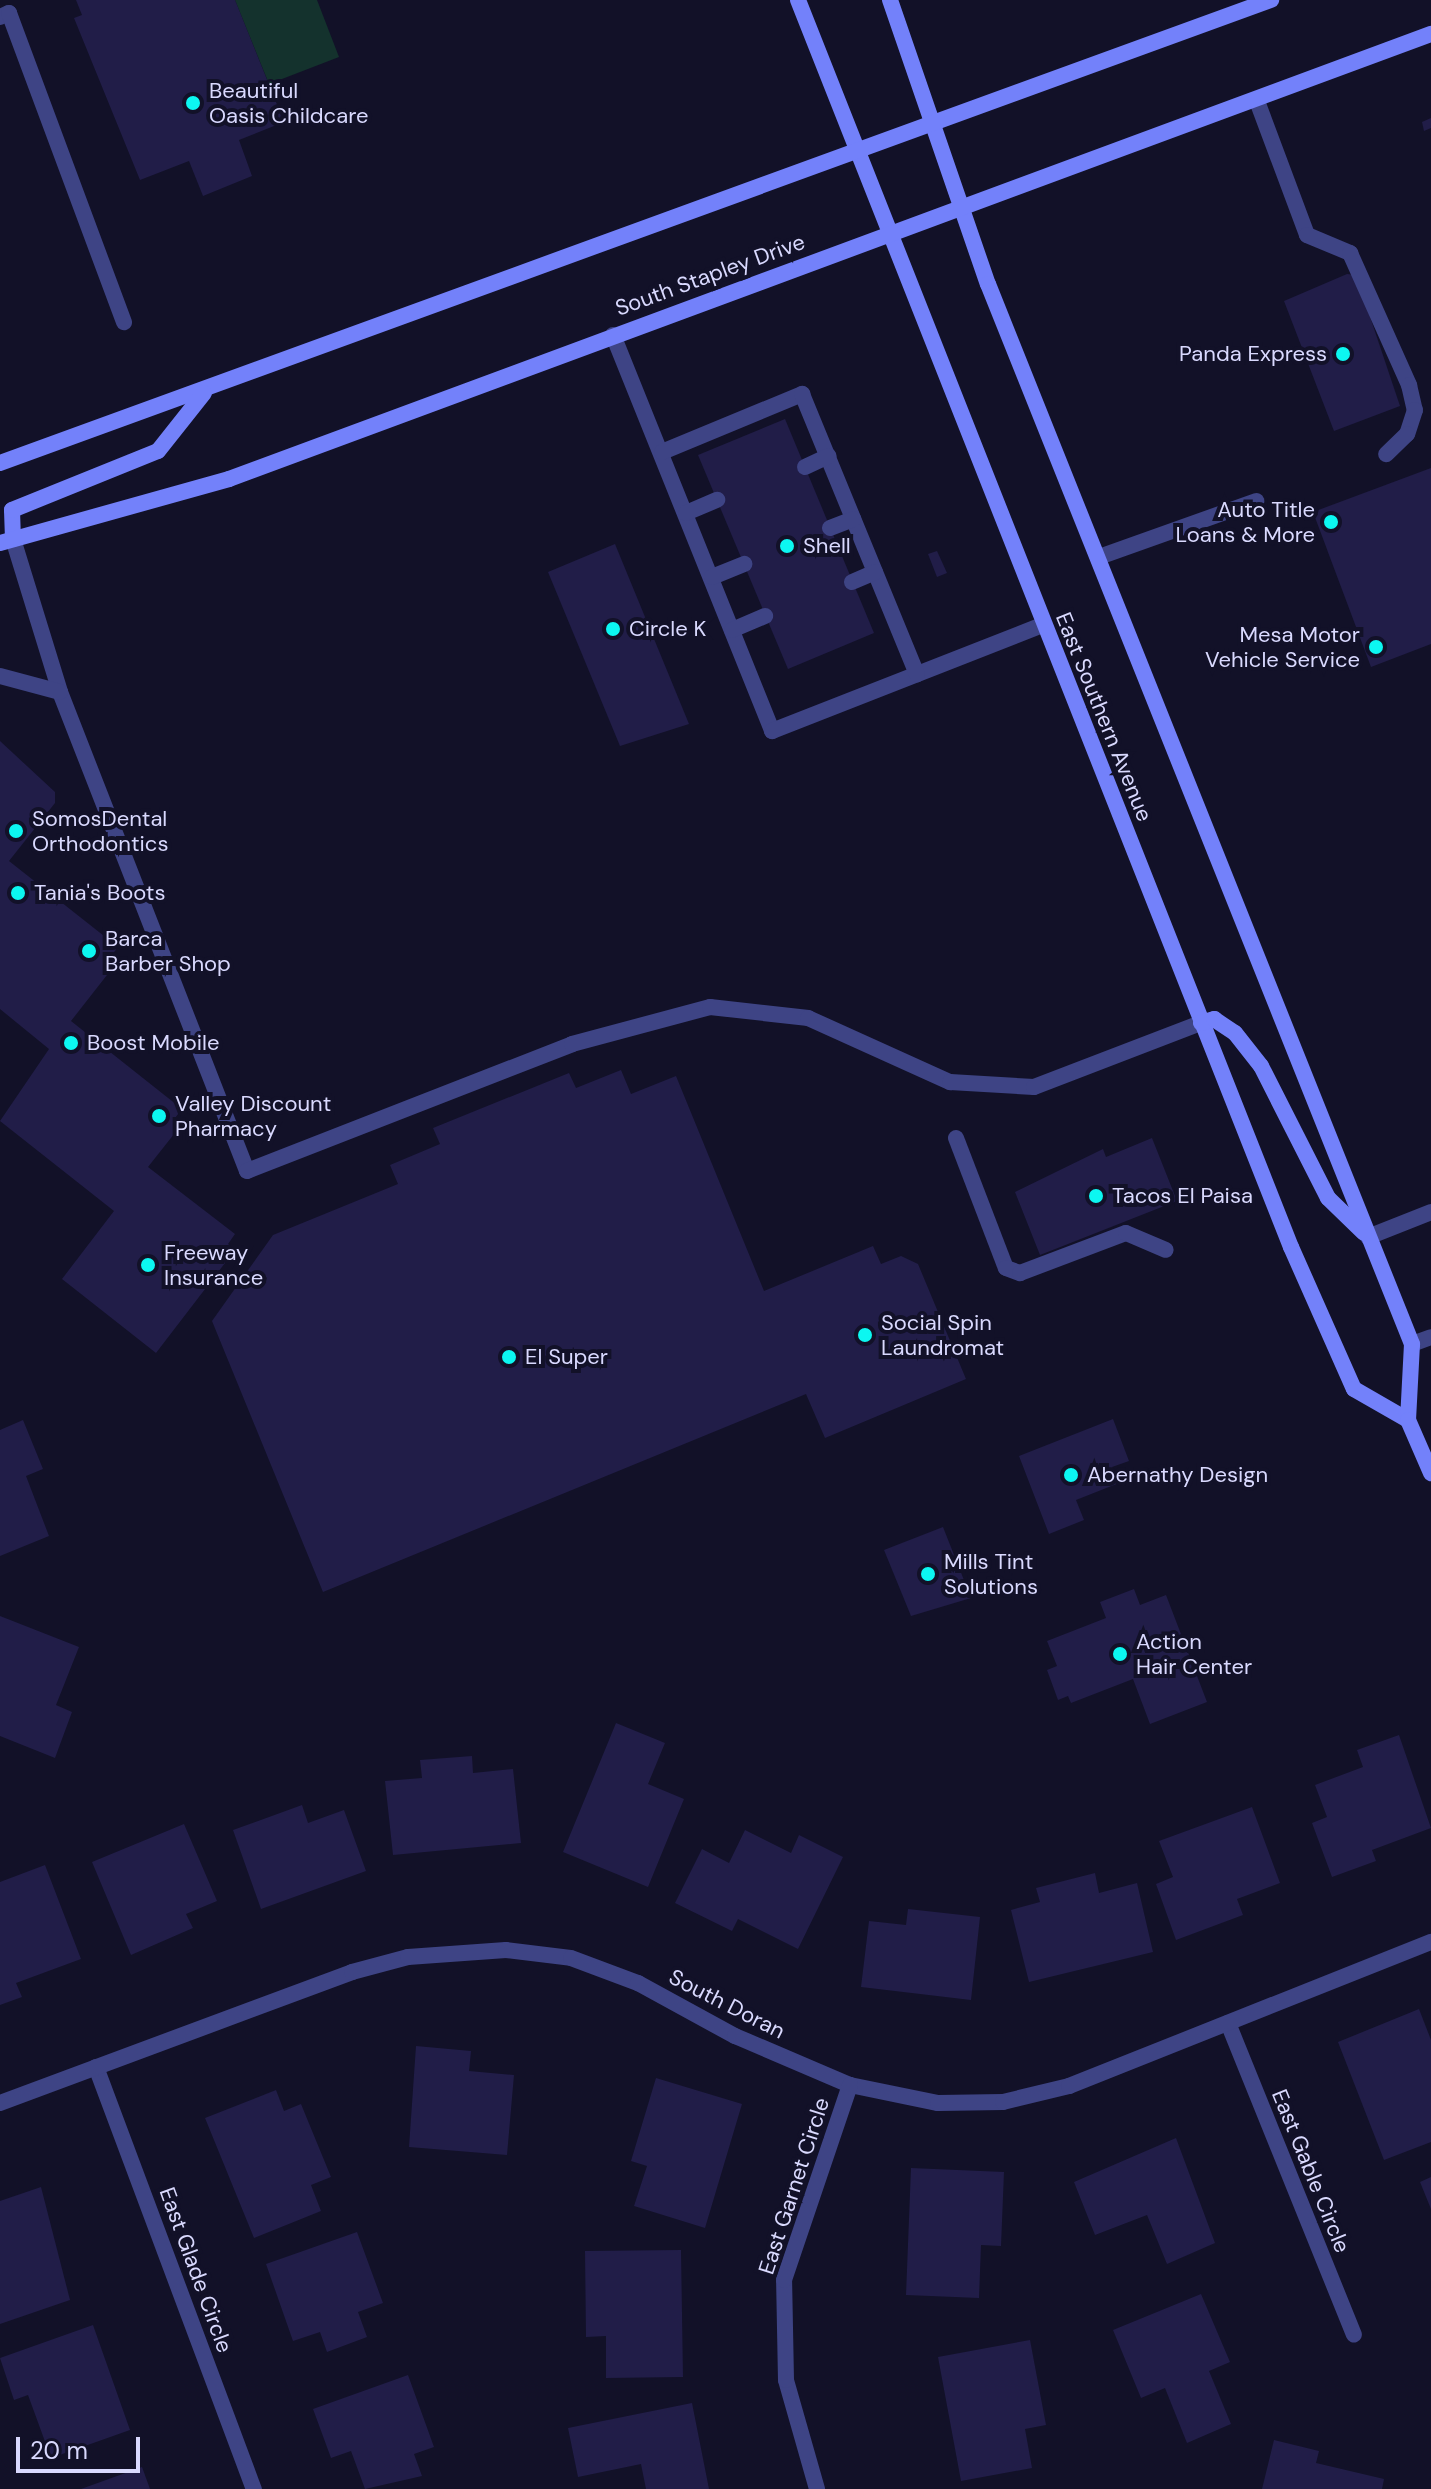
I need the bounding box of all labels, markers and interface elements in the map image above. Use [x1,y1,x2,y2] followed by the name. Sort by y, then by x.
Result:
[209,77,368,128] place label: Beautiful Oasis Childcare
[184,94,202,112] marker: Beautiful Oasis Childcare
[612,228,808,322] street label: South Stapley Drive
[1179,341,1327,367] place label: Panda Express
[1334,345,1352,363] marker: Panda Express
[1176,496,1315,548] place label: Auto Title Loans & More
[1322,513,1340,531] marker: Auto Title Loans & More
[803,533,851,559] place label: Shell
[778,537,796,555] marker: Shell
[1050,609,1158,825] street label: East Southern Avenue
[629,616,706,642] place label: Circle K
[604,620,622,638] marker: Circle K
[1205,621,1360,672] place label: Mesa Motor Vehicle Service
[1367,638,1385,656] marker: Mesa Motor Vehicle Service
[32,805,168,856] place label: SomosDental Orthodontics
[7,822,25,840] marker: SomosDental Orthodontics
[34,880,166,906] place label: Tania's Boots
[9,884,27,902] marker: Tania's Boots
[105,925,231,976] place label: Barca Barber Shop
[80,942,98,960] marker: Barca Barber Shop
[87,1030,219,1056] place label: Boost Mobile
[62,1034,80,1052] marker: Boost Mobile
[175,1090,331,1142] place label: Valley Discount Pharmacy
[150,1107,168,1125] marker: Valley Discount Pharmacy
[1112,1183,1253,1209] place label: Tacos El Paisa
[1087,1187,1105,1205] marker: Tacos El Paisa
[164,1239,263,1290] place label: Freeway Insurance
[139,1256,157,1274] marker: Freeway Insurance
[881,1309,1004,1360] place label: Social Spin Laundromat
[856,1326,874,1344] marker: Social Spin Laundromat
[525,1344,608,1370] place label: El Super
[500,1348,518,1366] marker: El Super
[1087,1462,1268,1488] place label: Abernathy Design
[1062,1466,1080,1484] marker: Abernathy Design
[944,1548,1038,1600] place label: Mills Tint Solutions
[919,1565,937,1583] marker: Mills Tint Solutions
[1136,1628,1252,1680] place label: Action Hair Center
[1111,1645,1129,1663] marker: Action Hair Center
[665,1964,789,2044] street label: South Doran
[1266,2085,1356,2257] street label: East Gable Circle
[753,2094,835,2278] street label: East Garnet Circle
[154,2184,238,2356] street label: East Glade Circle
[20,2421,144,2471] scale bar
[30,2435,88,2466] text: 20 m

